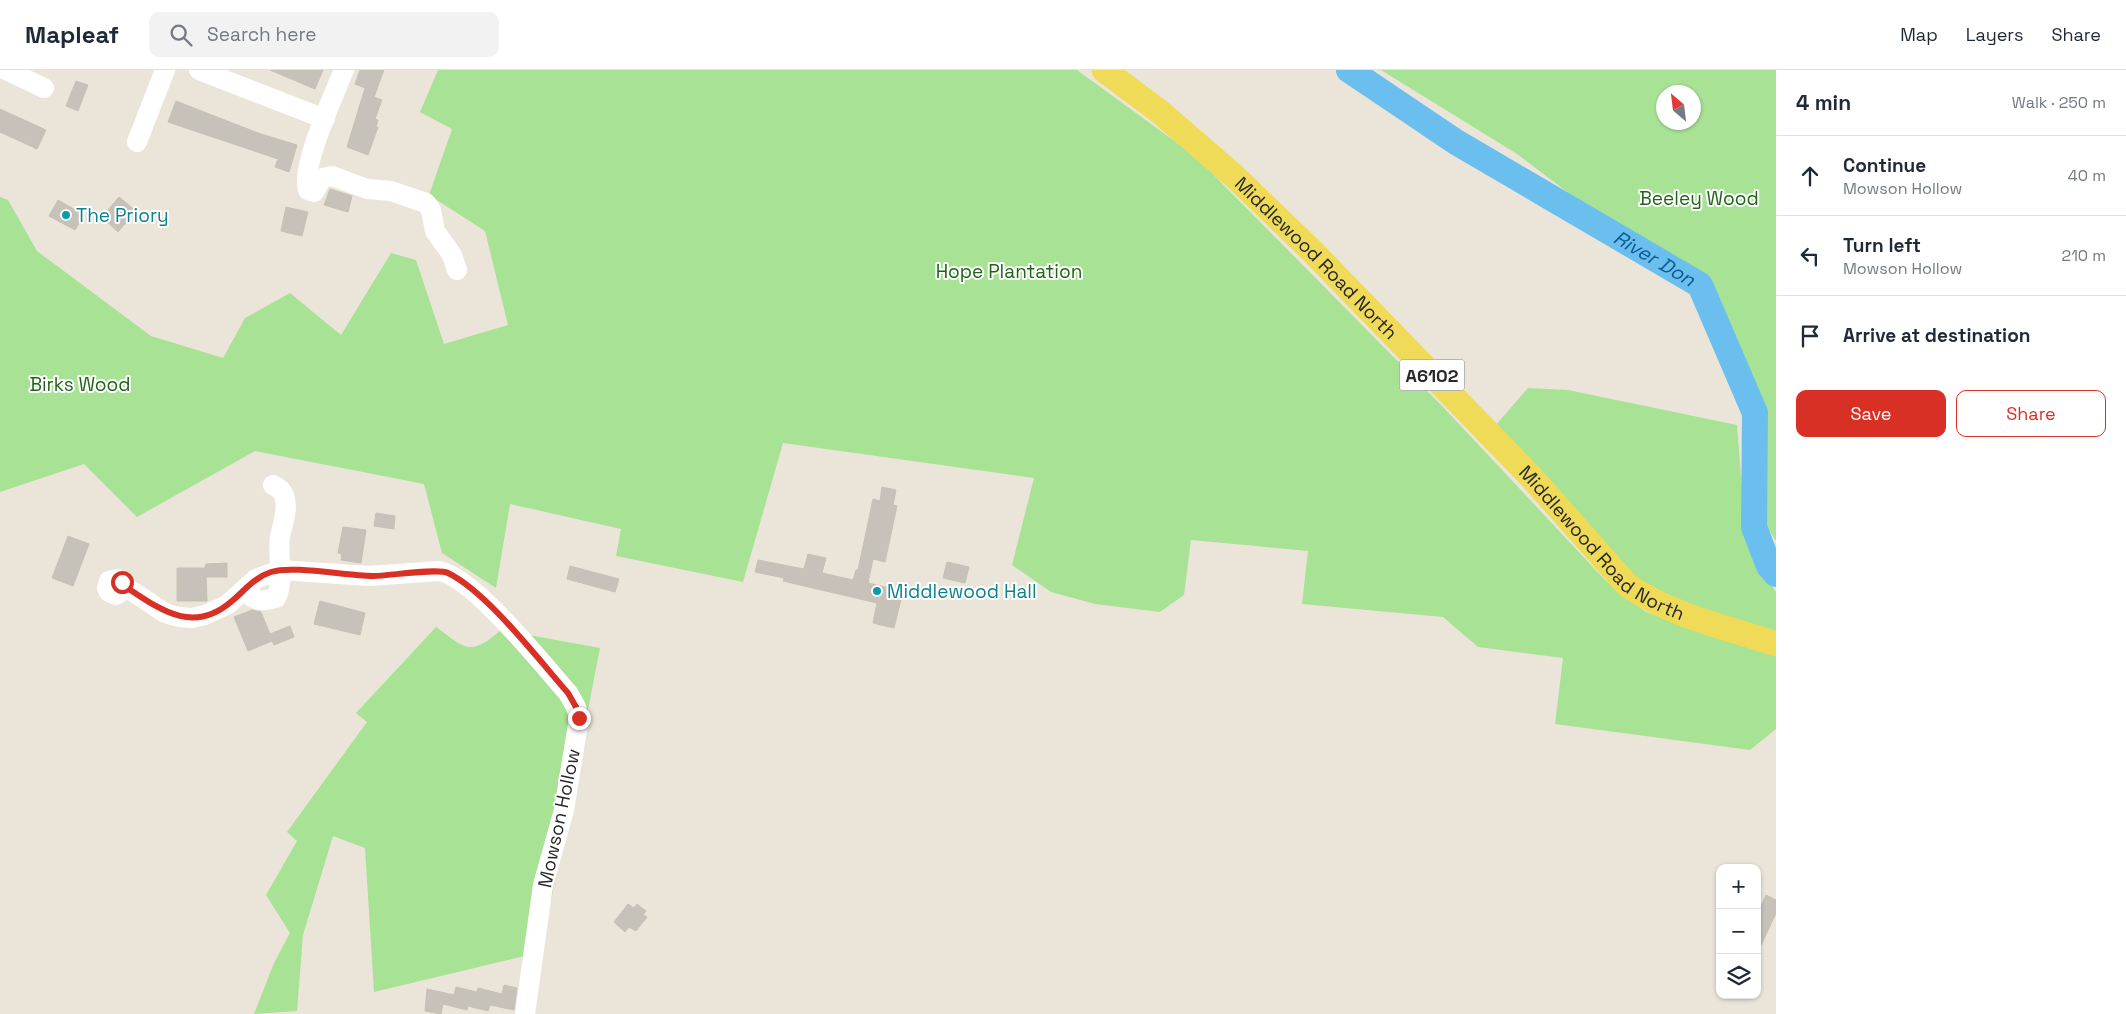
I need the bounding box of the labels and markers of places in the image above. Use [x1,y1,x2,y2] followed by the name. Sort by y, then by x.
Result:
[76,203,169,228] place label: The Priory
[60,209,72,221] marker: The Priory
[887,579,1037,604] place label: Middlewood Hall
[871,585,883,597] marker: Middlewood Hall

